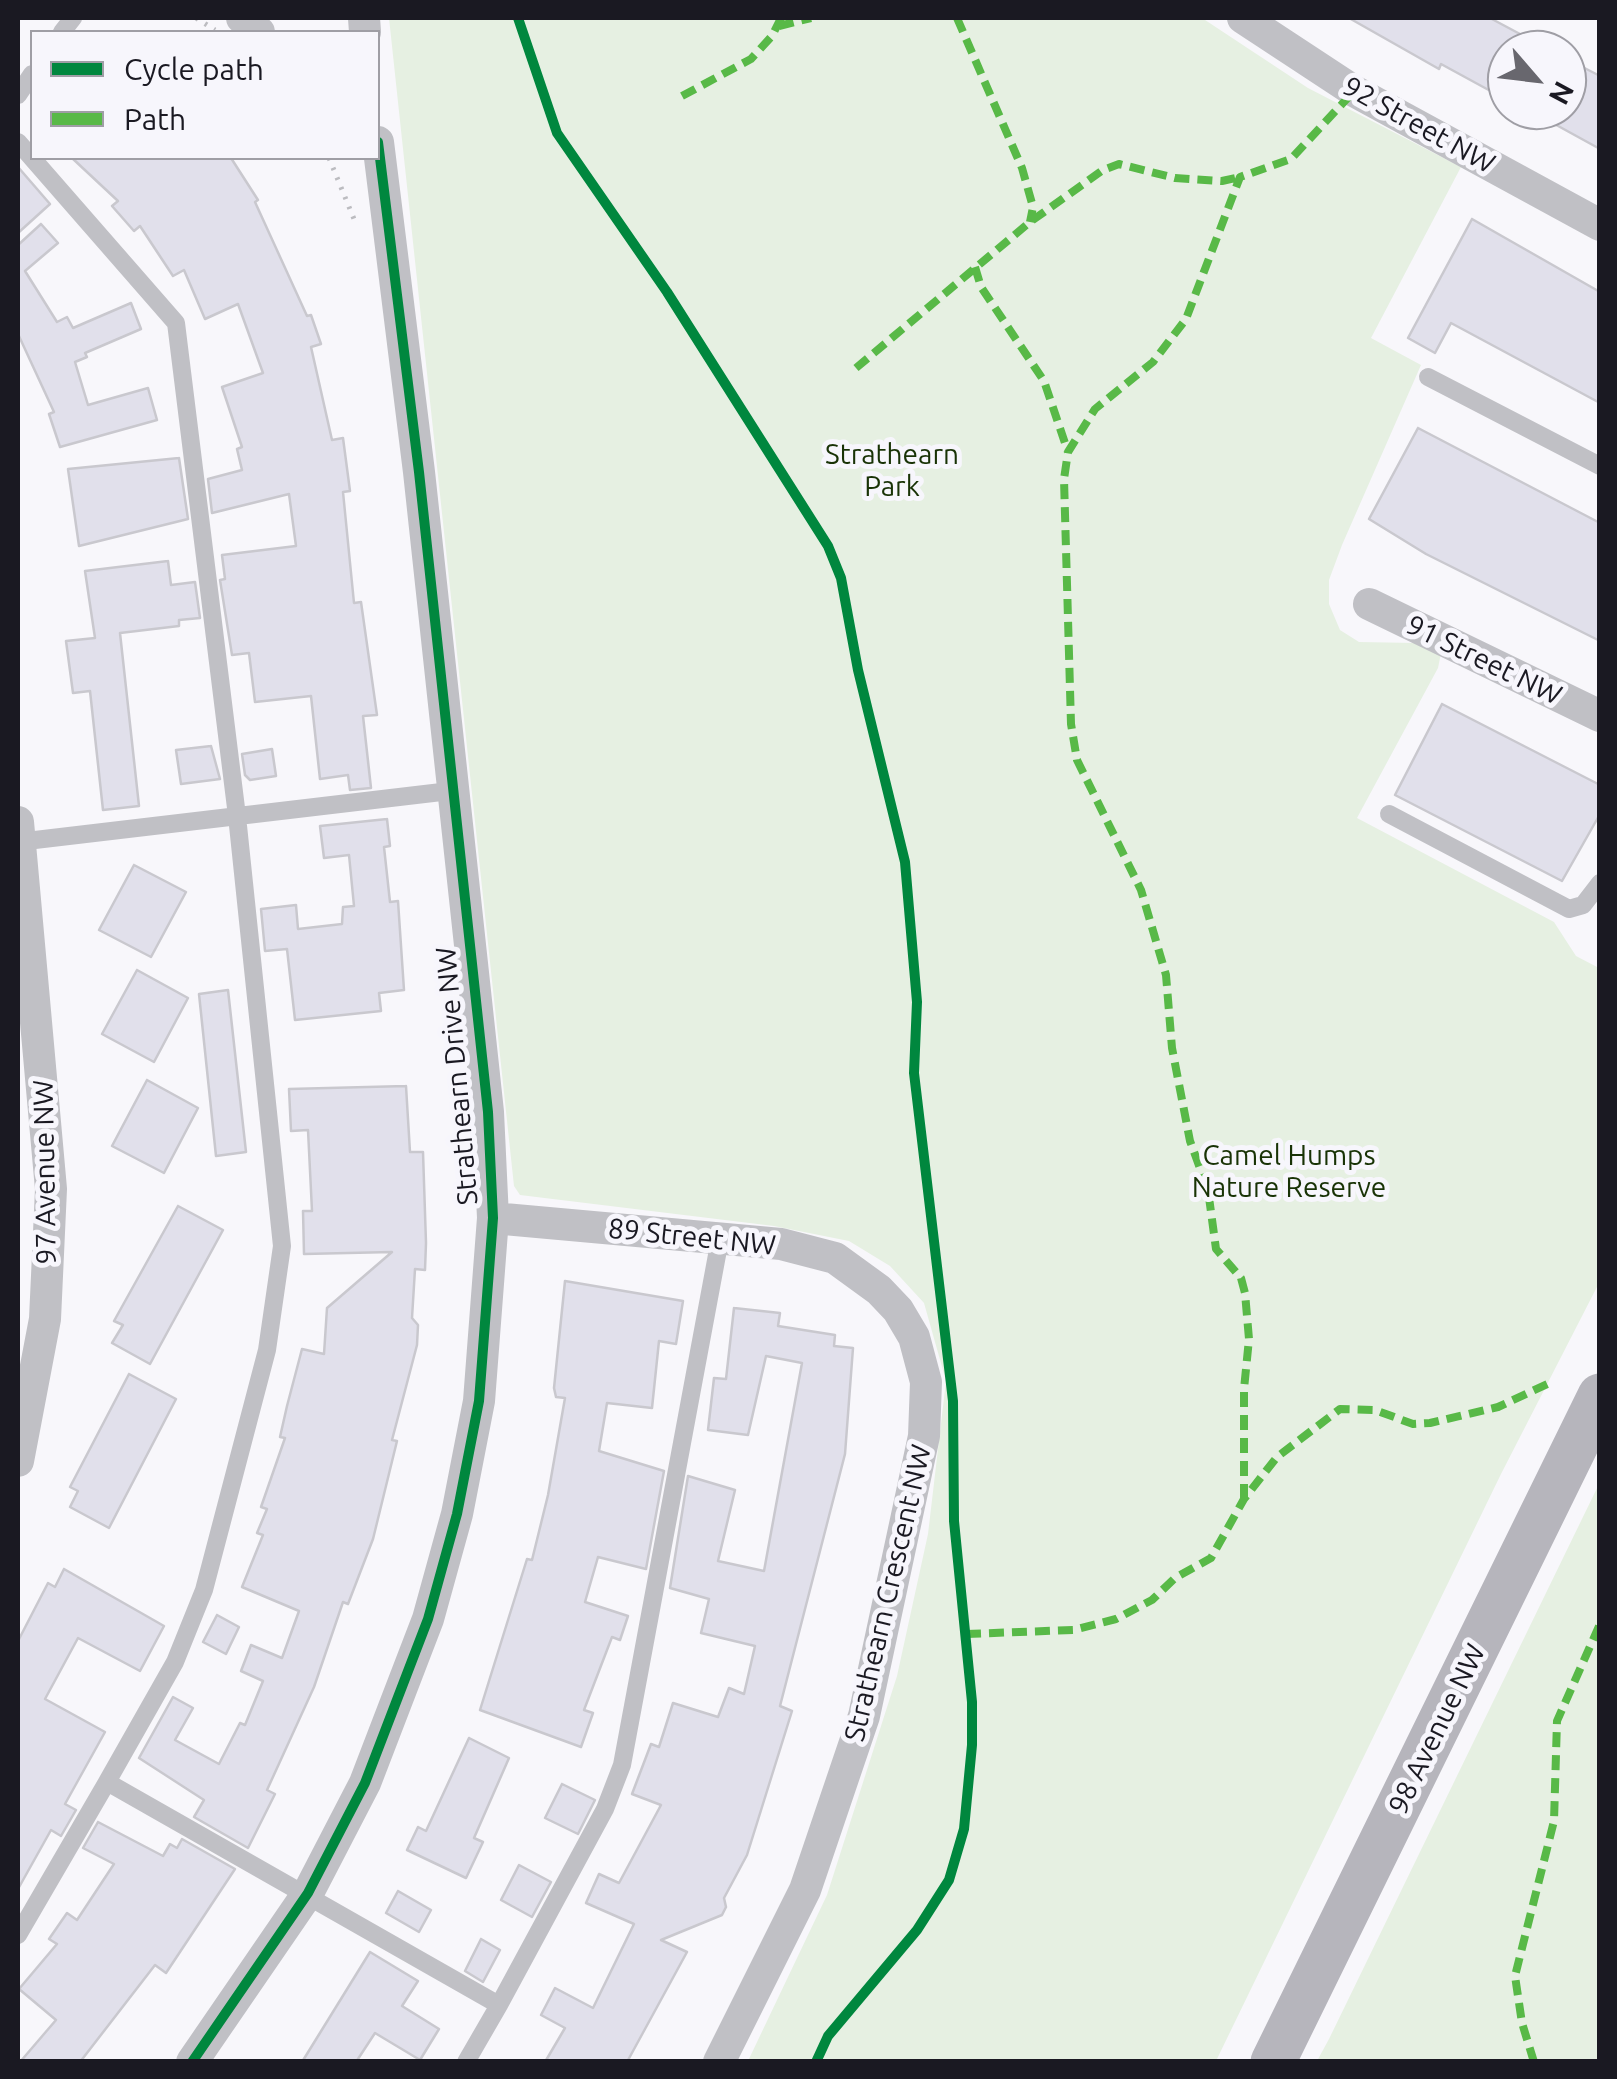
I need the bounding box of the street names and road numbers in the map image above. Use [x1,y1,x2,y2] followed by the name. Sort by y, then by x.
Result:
[1337,69,1501,181] street label: 92 Street NW
[1401,608,1567,712] street label: 91 Street NW
[429,946,485,1206] street label: Strathearn Drive NW
[27,1079,63,1265] street label: 97 Avenue NW
[606,1211,778,1263] street label: 89 Street NW
[837,1441,939,1745] street label: Strathearn Crescent NW
[1381,1639,1493,1819] street label: 98 Avenue NW

